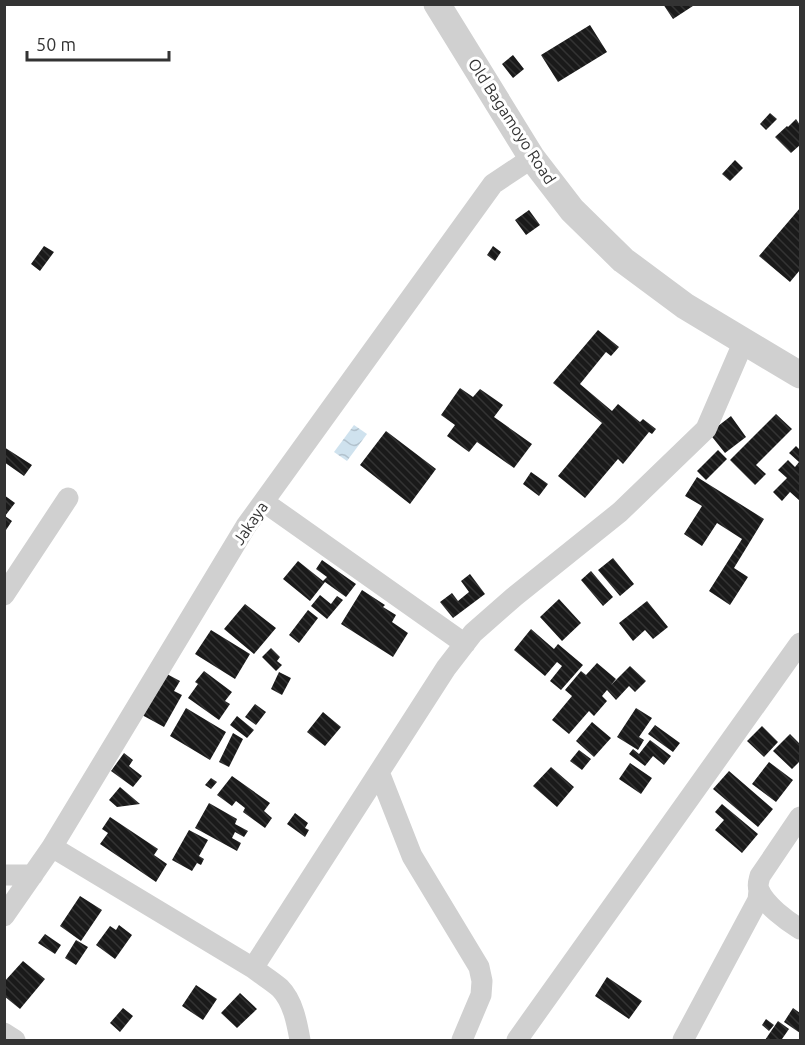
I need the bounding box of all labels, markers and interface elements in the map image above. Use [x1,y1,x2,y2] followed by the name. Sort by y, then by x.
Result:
[27,24,170,62] scale bar
[36,34,76,54] text: 50 m
[465,55,559,187] street label: Old Bagamoyo Road
[229,498,271,548] street label: Jakaya

